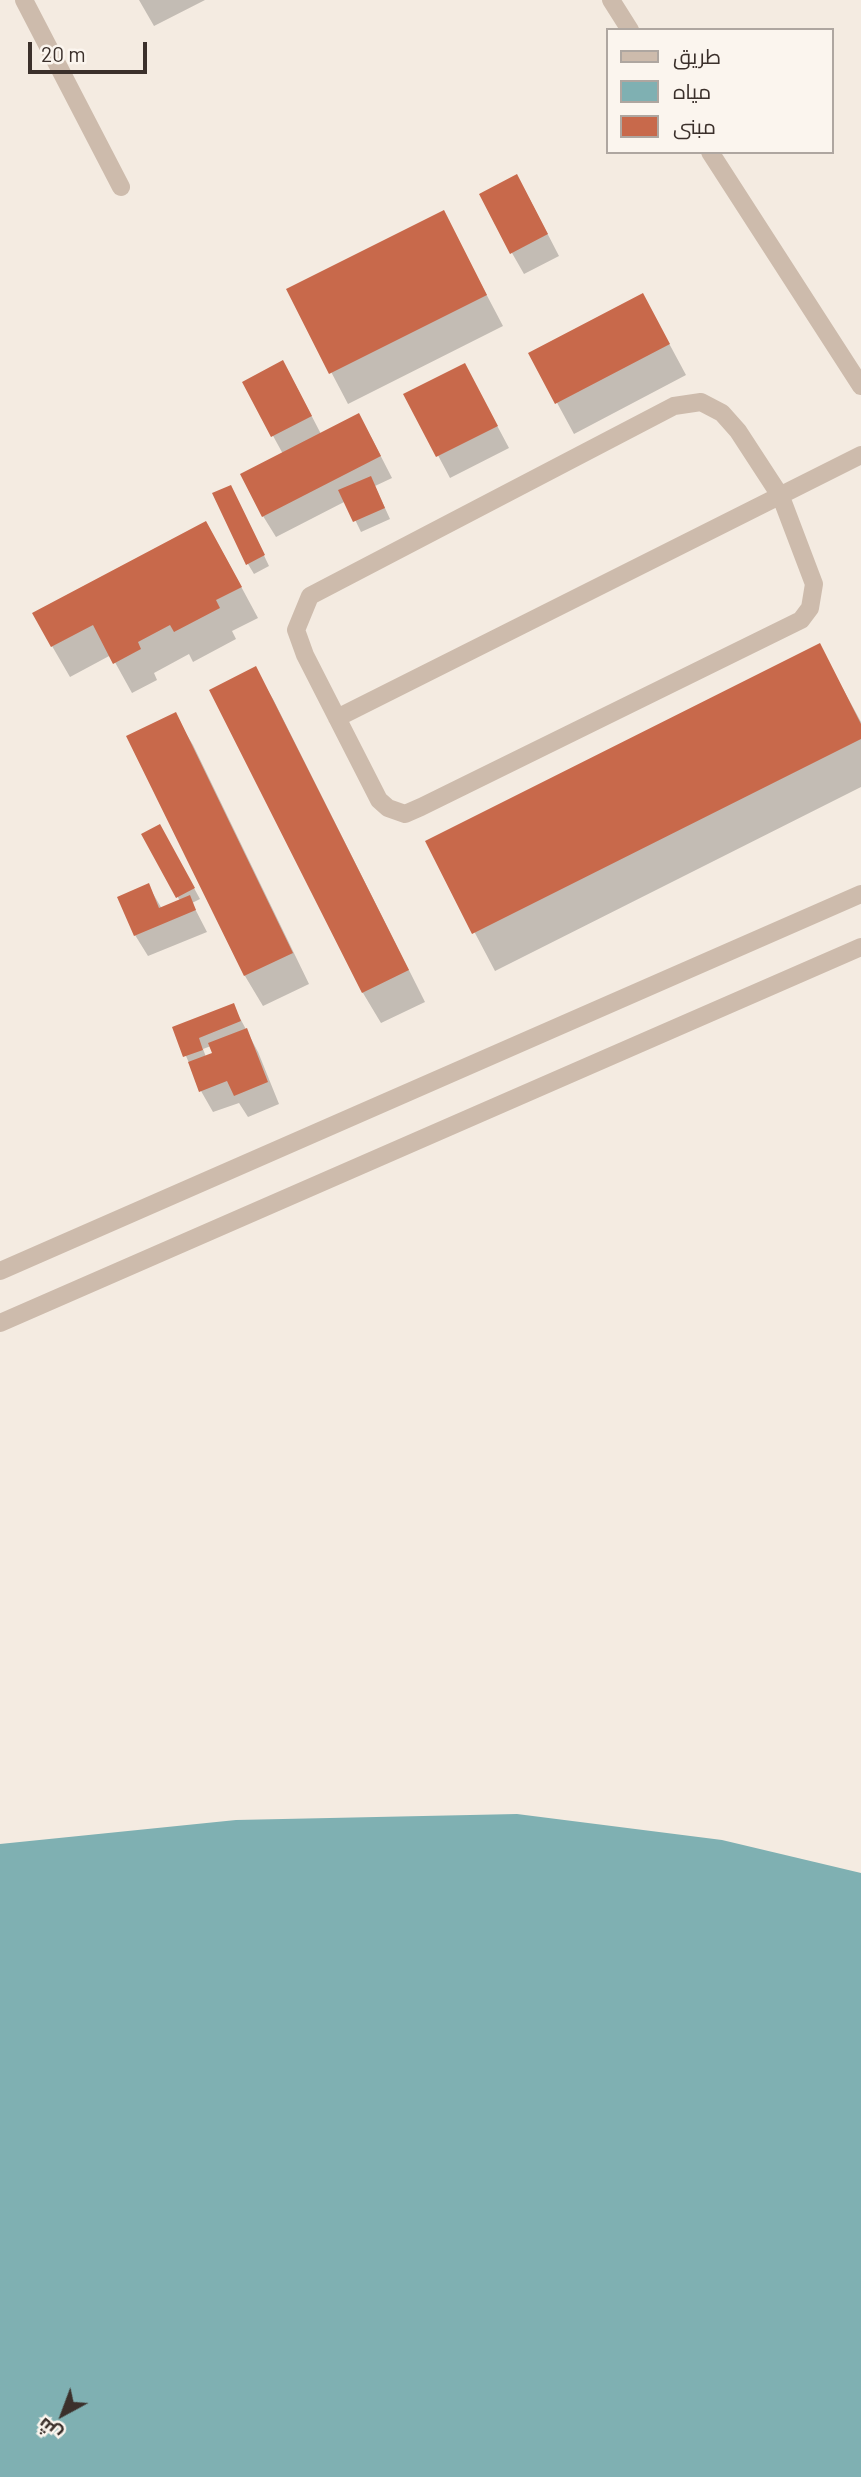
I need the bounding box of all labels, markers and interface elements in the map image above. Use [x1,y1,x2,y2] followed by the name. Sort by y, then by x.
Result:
[32,28,150,72] scale bar
[606,28,833,154] legend
[41,41,86,66] text: 20 m
[673,43,721,68] text: طريق
[673,78,711,103] text: مياه
[673,113,716,138] text: مبنى
[28,2379,98,2449] north arrow
[32,2414,66,2447] text: ش

